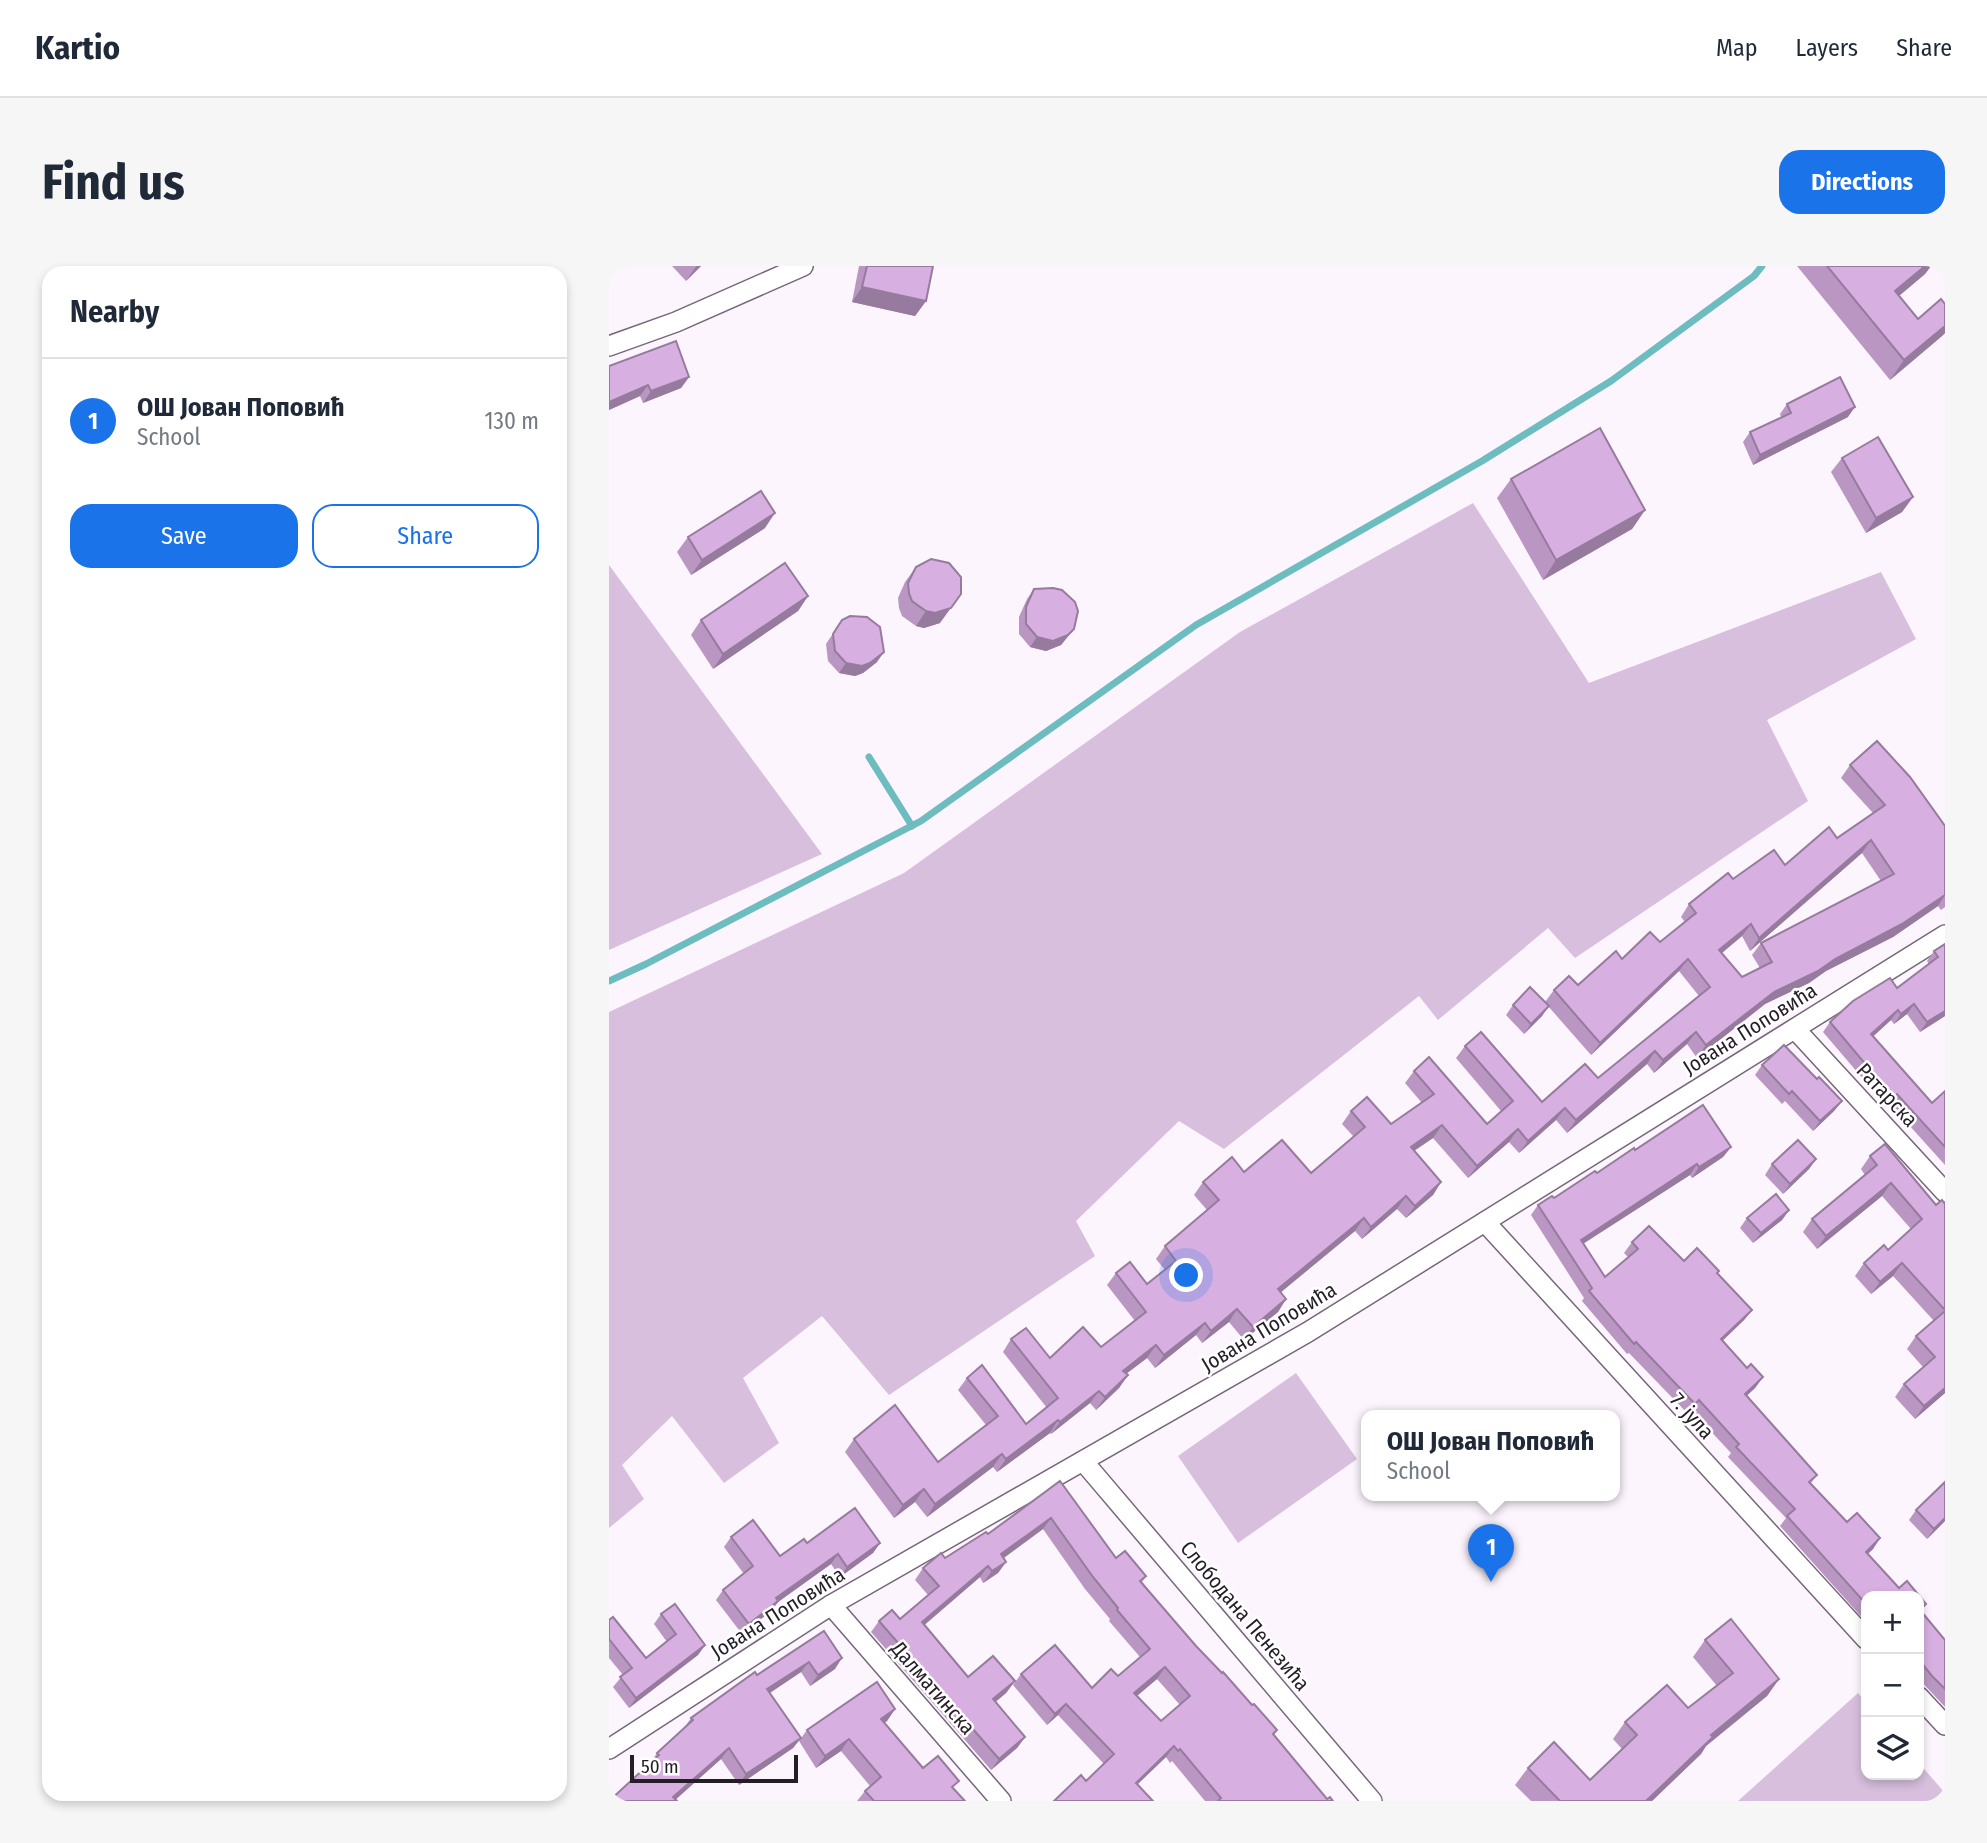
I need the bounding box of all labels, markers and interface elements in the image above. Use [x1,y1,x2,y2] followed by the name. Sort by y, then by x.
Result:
[35,28,120,68] text: Kartio
[1716,34,1758,62] text: Map
[1796,34,1858,62] text: Layers
[1896,34,1952,62] text: Share
[1779,150,1945,214] button: Directions
[42,153,185,212] text: Find us
[70,294,159,330] text: Nearby
[137,392,345,423] text: ОШ Јован Поповић
[88,407,98,435] text: 1
[485,407,539,435] text: 130 m
[137,423,201,451] text: School
[70,504,298,568] button: Save
[312,504,539,568] button: Share
[1678,977,1822,1081] street label: Јована Поповића
[1851,1058,1923,1132] street label: Ратарска
[1169,1258,1203,1292] your location
[1197,1276,1341,1378] street label: Јована Поповића
[1664,1387,1720,1445] street label: 7. јула
[1361,1410,1620,1501] popup
[1387,1426,1594,1457] text: ОШ Јован Поповић
[1387,1457,1450,1485] text: School
[1468,1524,1514,1582] pin: 1
[1175,1536,1315,1696] street label: Слободана Пенезића
[706,1561,850,1665] street label: Јована Поповића
[1861,1591,1924,1780] map controls
[1861,1591,1924,1654] button: +
[885,1635,981,1740] street label: Далматинска
[1861,1654,1924,1717] button: −
[1861,1717,1924,1780] button: layers
[630,1752,798,1784] scale bar
[641,1755,679,1778] text: 50 m

